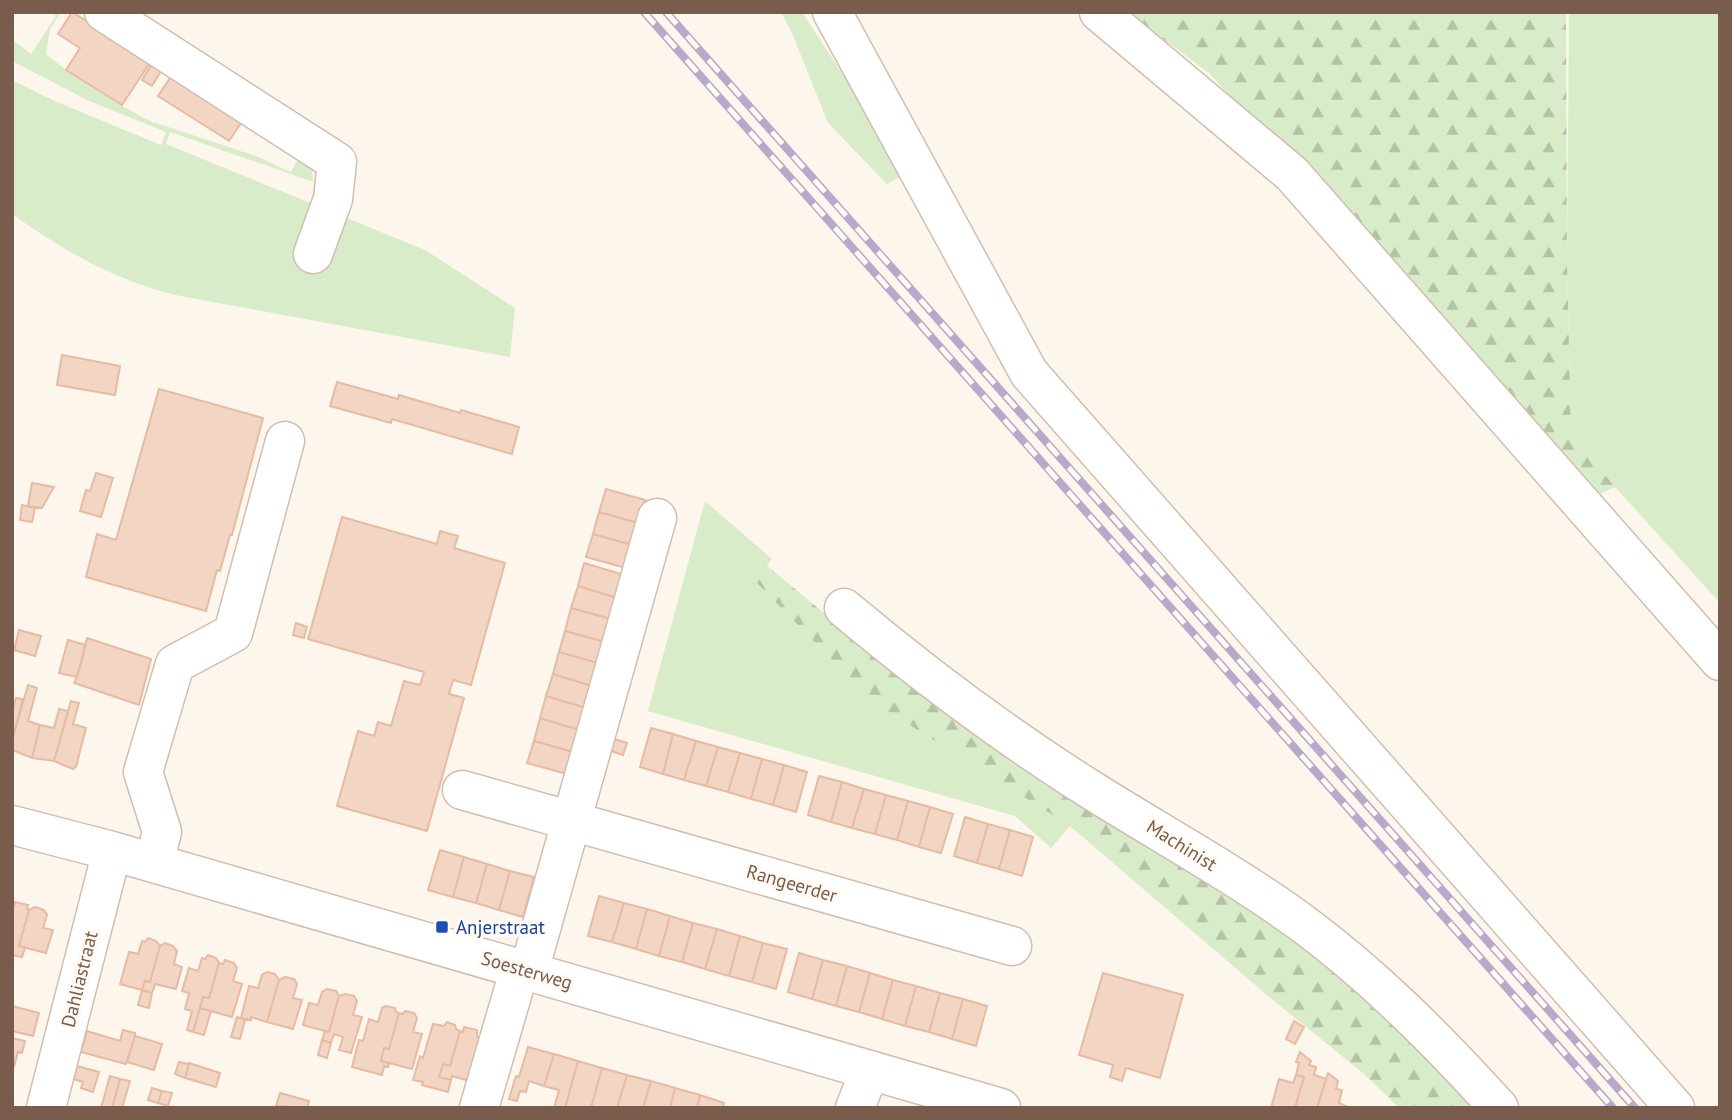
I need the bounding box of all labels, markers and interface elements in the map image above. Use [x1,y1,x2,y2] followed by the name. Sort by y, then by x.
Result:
[1142,814,1222,876] street label: Machinist
[744,859,841,908] street label: Rangeerder
[456,915,545,939] place label: Anjerstraat
[434,919,450,935] marker: Anjerstraat
[55,928,103,1030] street label: Dahliastraat
[479,946,575,994] street label: Soesterweg

